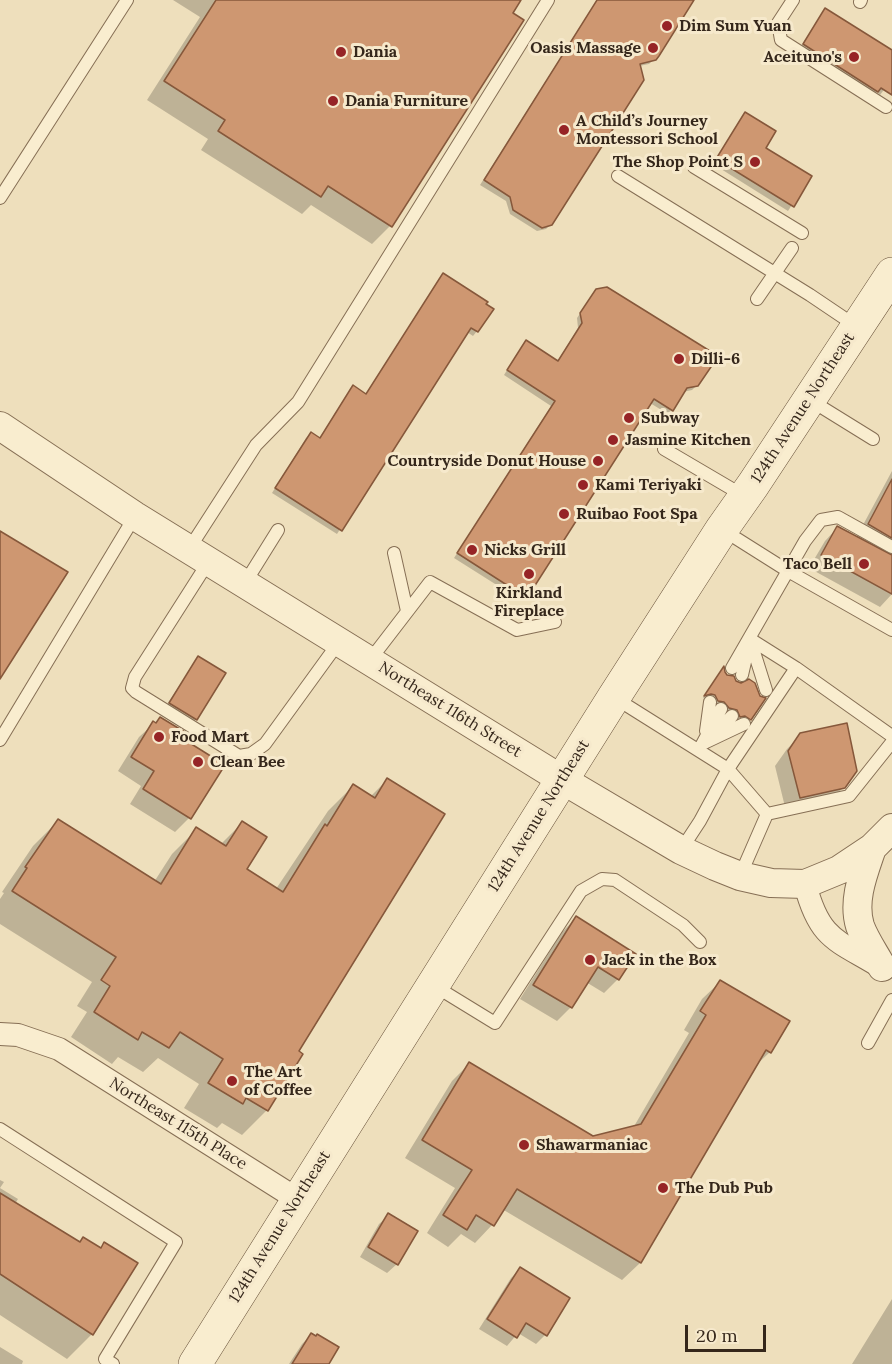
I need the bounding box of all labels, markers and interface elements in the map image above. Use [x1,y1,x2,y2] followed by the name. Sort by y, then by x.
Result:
[679,16,792,36] place label: Dim Sum Yuan
[660,19,674,33] marker: Dim Sum Yuan
[530,38,641,58] place label: Oasis Massage
[646,41,660,55] marker: Oasis Massage
[353,42,397,62] place label: Dania
[334,45,348,59] marker: Dania
[764,47,842,67] place label: Aceituno's
[847,50,861,64] marker: Aceituno's
[345,91,468,111] place label: Dania Furniture
[326,94,340,108] marker: Dania Furniture
[576,111,718,149] place label: A Child’s Journey Montessori School
[557,123,571,137] marker: A Child’s Journey Montessori School
[613,152,743,172] place label: The Shop Point S
[748,155,762,169] marker: The Shop Point S
[747,329,859,487] street label: 124th Avenue Northeast
[691,349,740,369] place label: Dilli-6
[672,352,686,366] marker: Dilli-6
[641,408,699,428] place label: Subway
[622,411,636,425] marker: Subway
[625,430,751,450] place label: Jasmine Kitchen
[606,433,620,447] marker: Jasmine Kitchen
[388,451,586,471] place label: Countryside Donut House
[591,454,605,468] marker: Countryside Donut House
[595,475,702,495] place label: Kami Teriyaki
[576,478,590,492] marker: Kami Teriyaki
[576,504,698,524] place label: Ruibao Foot Spa
[557,507,571,521] marker: Ruibao Foot Spa
[484,540,566,560] place label: Nicks Grill
[465,543,479,557] marker: Nicks Grill
[783,554,852,574] place label: Taco Bell
[857,557,871,571] marker: Taco Bell
[522,567,536,581] marker: Kirkland Fireplace
[494,583,564,621] place label: Kirkland Fireplace
[375,658,525,762] street label: Northeast 116th Street
[171,727,249,747] place label: Food Mart
[152,730,166,744] marker: Food Mart
[484,736,594,896] street label: 124th Avenue Northeast
[210,752,285,772] place label: Clean Bee
[191,755,205,769] marker: Clean Bee
[602,950,716,970] place label: Jack in the Box
[583,953,597,967] marker: Jack in the Box
[244,1062,312,1100] place label: The Art of Coffee
[106,1074,250,1174] street label: Northeast 115th Place
[225,1074,239,1088] marker: The Art of Coffee
[536,1135,648,1155] place label: Shawarmaniac
[517,1138,531,1152] marker: Shawarmaniac
[225,1147,335,1307] street label: 124th Avenue Northeast
[675,1178,773,1198] place label: The Dub Pub
[656,1181,670,1195] marker: The Dub Pub
[688,1313,769,1351] scale bar
[696,1324,738,1347] text: 20 m

